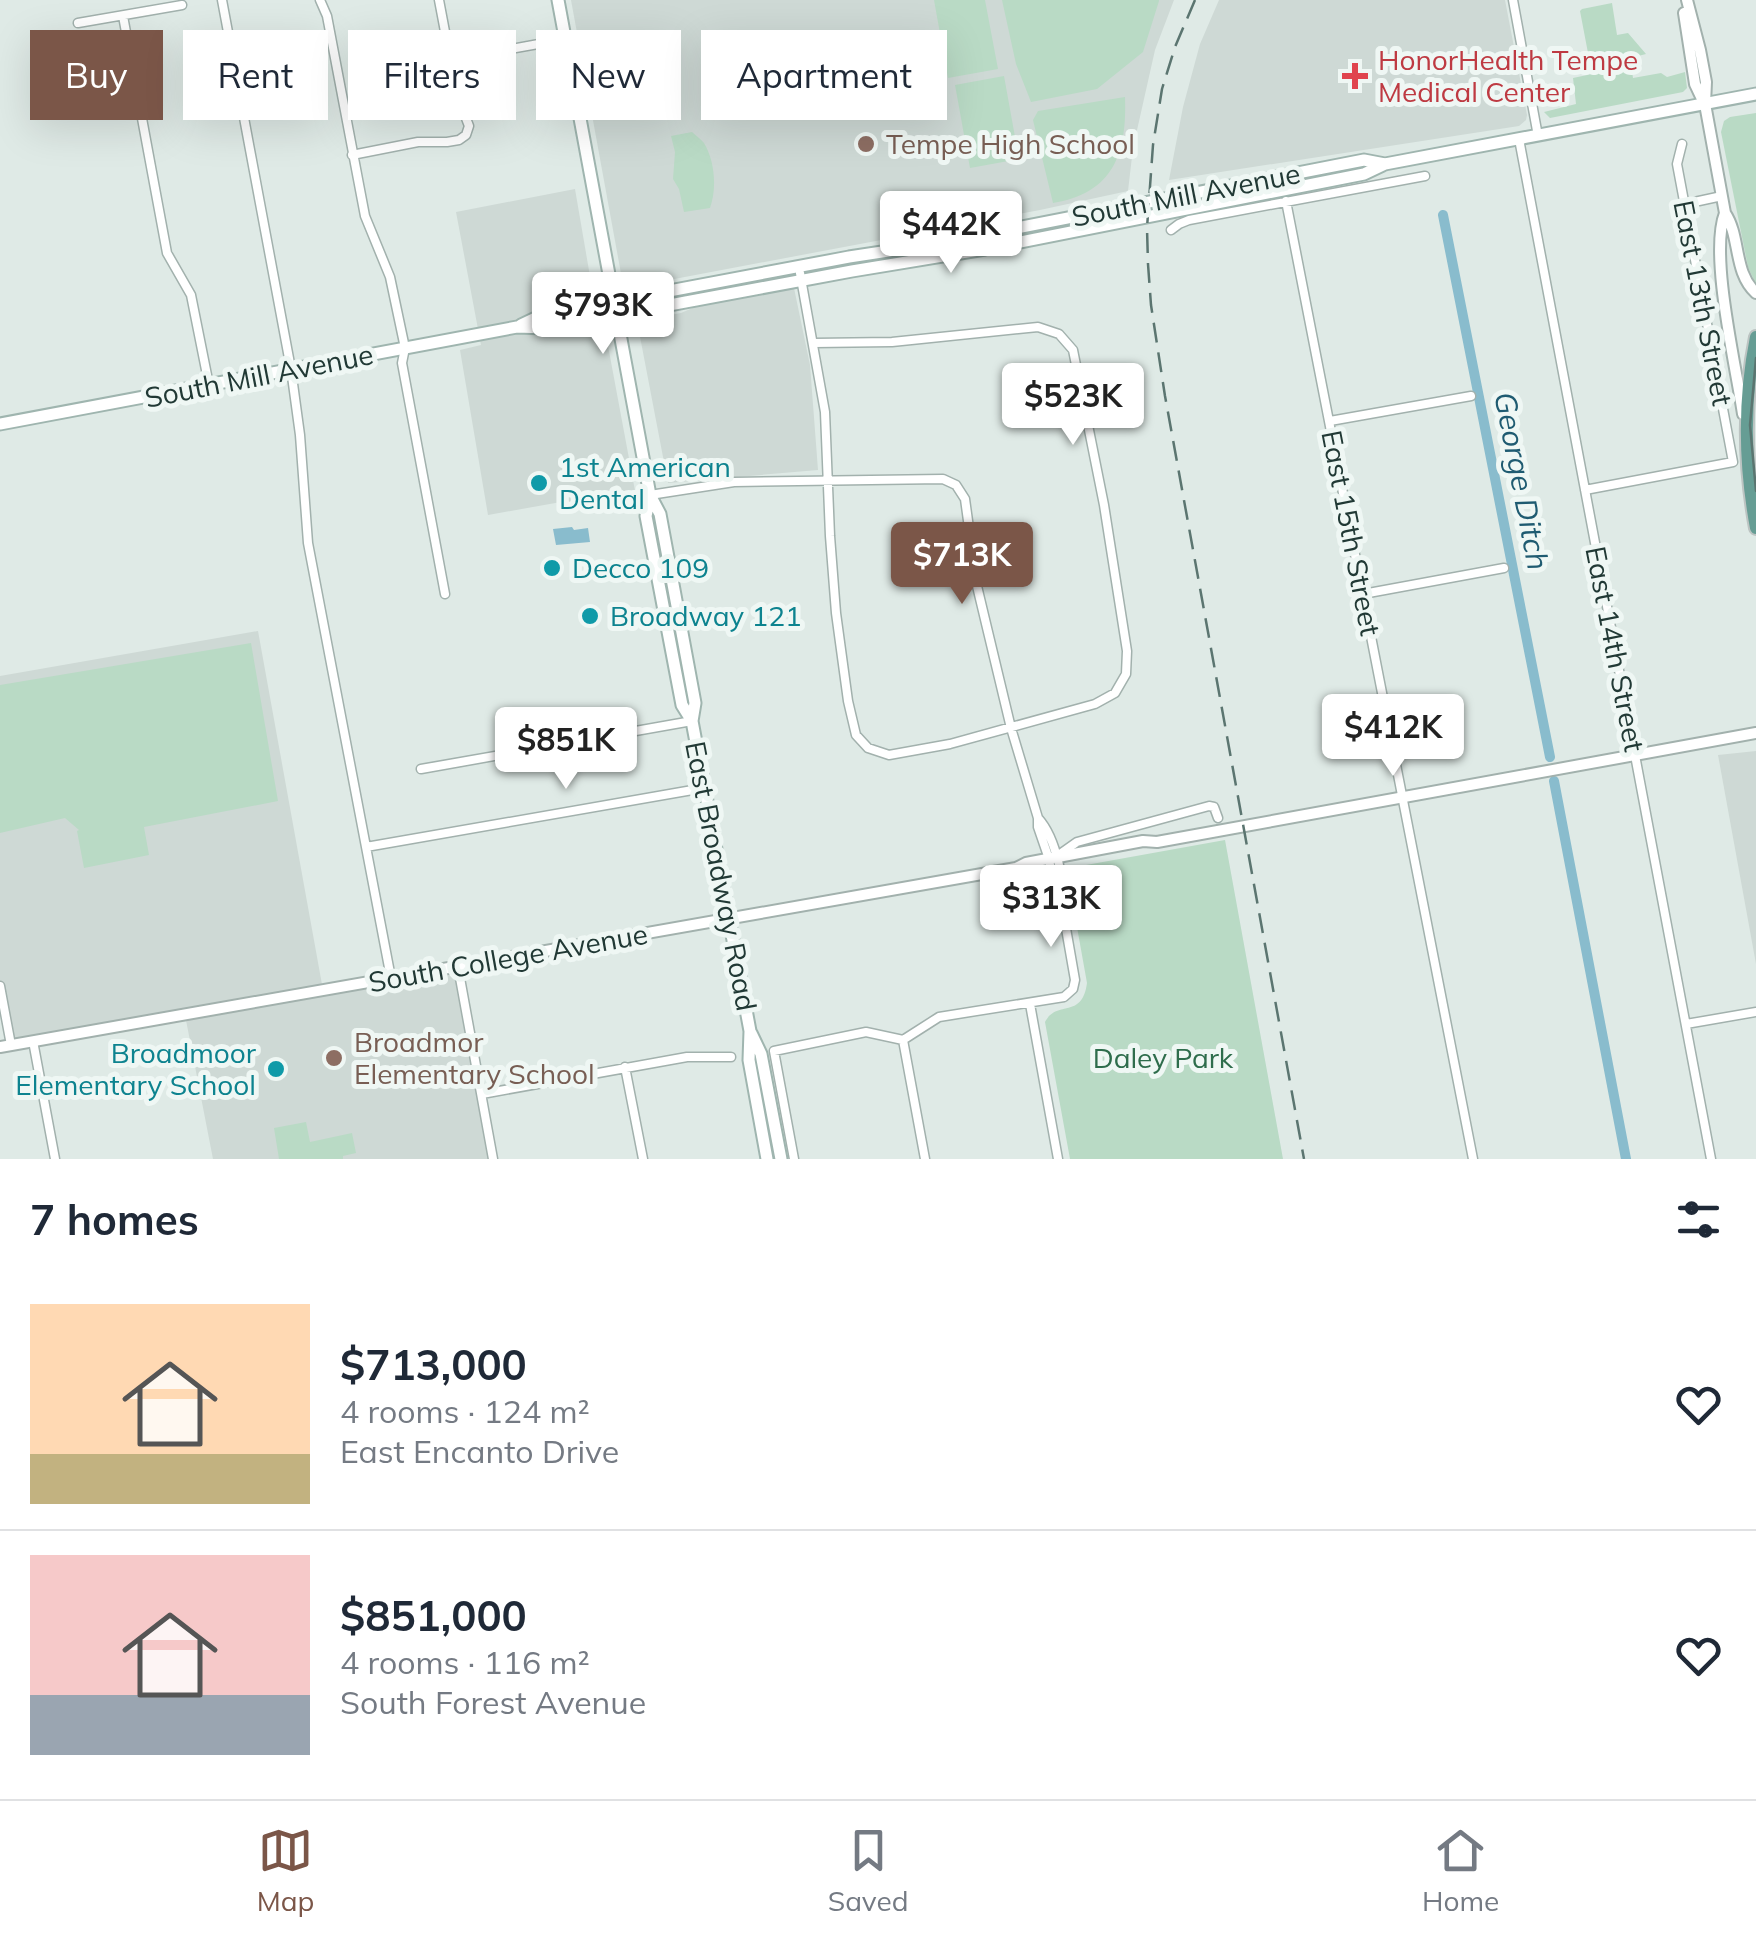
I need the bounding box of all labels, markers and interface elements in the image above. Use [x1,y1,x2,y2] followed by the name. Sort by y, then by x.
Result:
[30,30,163,120] chip: Buy
[183,30,328,120] chip: Rent
[348,30,516,120] chip: Filters
[536,30,681,120] chip: New
[701,30,947,120] chip: Apartment
[1378,42,1638,109] place label: HonorHealth Tempe Medical Center
[1342,63,1368,89] marker: HonorHealth Tempe Medical Center
[886,126,1135,161] place label: Tempe High School
[855,133,877,155] marker: Tempe High School
[1069,155,1303,234] street label: South Mill Avenue
[881,191,1021,276] pin: $442K
[1666,197,1741,409] street label: East 13th Street
[902,203,1000,243] text: $442K
[533,272,673,357] pin: $793K
[554,284,652,324] text: $793K
[142,336,376,415] street label: South Mill Avenue
[1003,363,1143,448] pin: $523K
[1024,375,1122,415] text: $523K
[1486,389,1558,573] water label: George Ditch
[1314,427,1389,639] street label: East 15th Street
[559,449,731,516] place label: 1st American Dental
[528,472,550,494] marker: 1st American Dental
[892,522,1032,607] pin: $713K
[913,534,1011,574] text: $713K
[1578,543,1653,755] street label: East 14th Street
[572,550,709,585] place label: Decco 109
[541,557,563,579] marker: Decco 109
[610,598,802,633] place label: Broadway 121
[579,605,601,627] marker: Broadway 121
[1323,694,1463,779] pin: $412K
[1344,706,1442,746] text: $412K
[496,707,636,792] pin: $851K
[517,719,615,759] text: $851K
[678,738,765,1014] street label: East Broadway Road
[981,865,1121,950] pin: $313K
[1002,877,1100,917] text: $313K
[366,916,650,999] street label: South College Avenue
[354,1024,595,1091] place label: Broadmor Elementary School
[15,1035,257,1102] place label: Broadmoor Elementary School
[1093,1040,1234,1075] park label: Daley Park
[323,1047,345,1069] marker: Broadmor Elementary School
[265,1058,287,1080] marker: Broadmoor Elementary School
[1671,1192,1726,1247] icon: filters
[30,1193,199,1246] text: 7 homes
[340,1338,527,1391] text: $713,000
[110,1344,230,1464] icon: home
[1671,1377,1726,1432] icon: heart
[340,1391,590,1431] text: 4 rooms · 124 m²
[340,1431,619,1471] text: East Encanto Drive
[340,1589,527,1642] text: $851,000
[110,1595,230,1715] icon: home
[1671,1628,1726,1683] icon: heart
[340,1642,590,1682] text: 4 rooms · 116 m²
[340,1682,646,1722] text: South Forest Avenue
[257,1823,314,1918] tab: Map
[828,1823,909,1918] tab: Saved
[1422,1823,1499,1918] tab: Home

